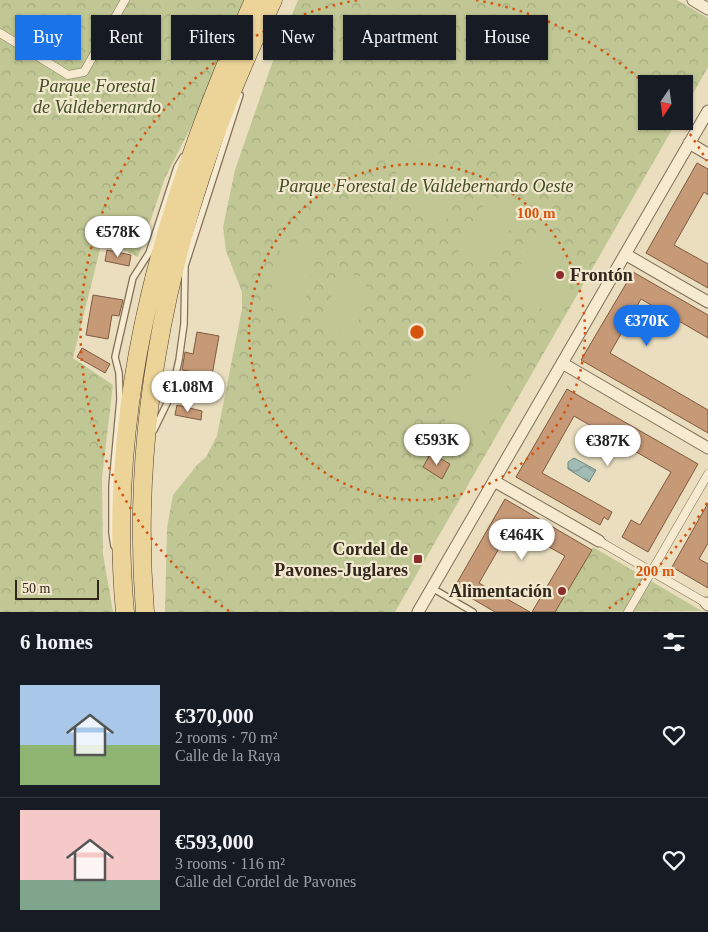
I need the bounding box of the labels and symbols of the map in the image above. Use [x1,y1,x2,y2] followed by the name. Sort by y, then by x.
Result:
[638,75,692,130] north arrow
[33,76,161,117] park label: Parque Forestal de Valdebernardo
[278,176,573,196] park label: Parque Forestal de Valdebernardo Oeste
[517,205,556,221] text: 100 m
[83,216,153,258] pin: €578K
[570,265,633,285] place label: Frontón
[554,269,566,281] marker: Frontón
[612,304,682,347] pin: €370K
[408,323,426,341] centre of rings
[147,370,229,413] pin: €1.08M
[402,424,472,466] pin: €593K
[573,424,643,467] pin: €387K
[487,518,557,561] pin: €464K
[274,539,408,580] place label: Cordel de Pavones-Juglares
[412,553,424,565] marker: Cordel de Pavones-Juglares
[636,563,675,579] text: 200 m
[15,577,99,600] scale bar
[449,581,552,601] place label: Alimentación
[556,585,568,597] marker: Alimentación

